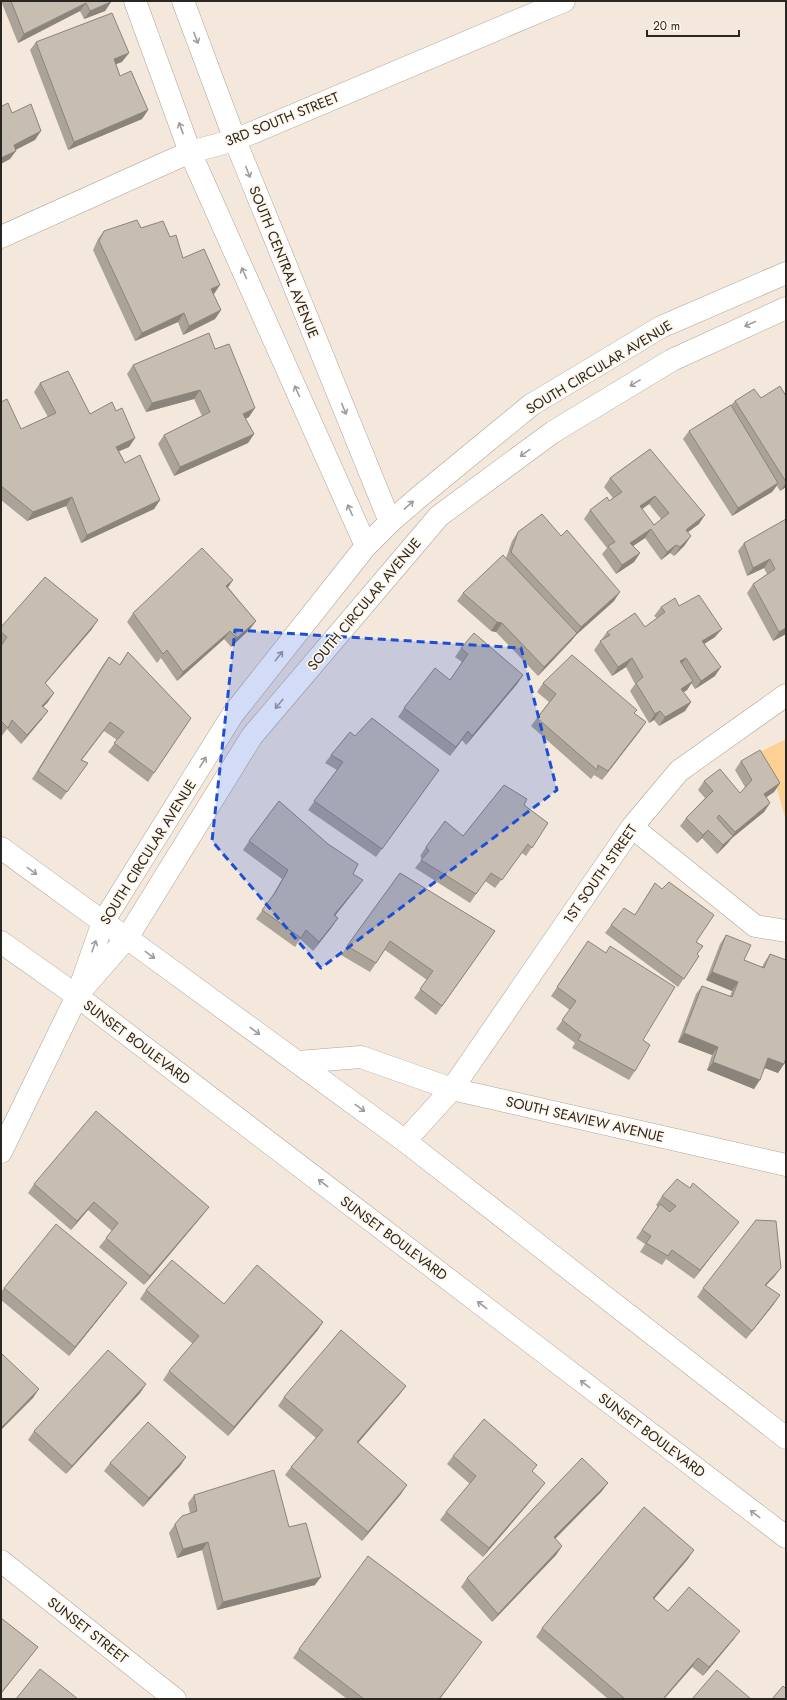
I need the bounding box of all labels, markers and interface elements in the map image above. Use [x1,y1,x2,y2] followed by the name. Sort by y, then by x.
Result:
[647,12,739,38] scale bar
[653,17,680,35] text: 20 m
[193,31,201,43] one-way arrow
[222,87,342,151] street label: 3RD SOUTH STREET
[177,121,184,134] one-way arrow
[244,166,252,178] one-way arrow
[244,183,324,341] street label: SOUTH CENTRAL AVENUE
[240,267,247,279] one-way arrow
[522,315,676,419] street label: SOUTH CIRCULAR AVENUE
[745,321,757,329] one-way arrow
[630,379,641,387] one-way arrow
[293,386,300,398] one-way arrow
[341,403,348,415] one-way arrow
[520,449,531,457] one-way arrow
[404,501,414,510] one-way arrow
[346,504,353,516] one-way arrow
[302,533,426,675] street label: SOUTH CIRCULAR AVENUE
[274,651,283,662] one-way arrow
[274,699,283,710] one-way arrow
[199,757,207,768] one-way arrow
[95,776,201,928] street label: SOUTH CIRCULAR AVENUE
[558,820,642,928] street label: 1ST SOUTH STREET
[27,867,38,875] one-way arrow
[91,940,99,952] one-way arrow
[144,951,155,959] one-way arrow
[79,995,195,1089] street label: SUNSET BOULEVARD
[249,1027,260,1035] one-way arrow
[504,1091,666,1147] street label: SOUTH SEAVIEW AVENUE
[354,1104,365,1112] one-way arrow
[317,1179,328,1188] one-way arrow
[336,1191,452,1285] street label: SUNSET BOULEVARD
[476,1301,487,1309] one-way arrow
[580,1379,591,1388] one-way arrow
[594,1388,710,1482] street label: SUNSET BOULEVARD
[750,1509,761,1518] one-way arrow
[44,1592,133,1668] street label: SUNSET STREET

